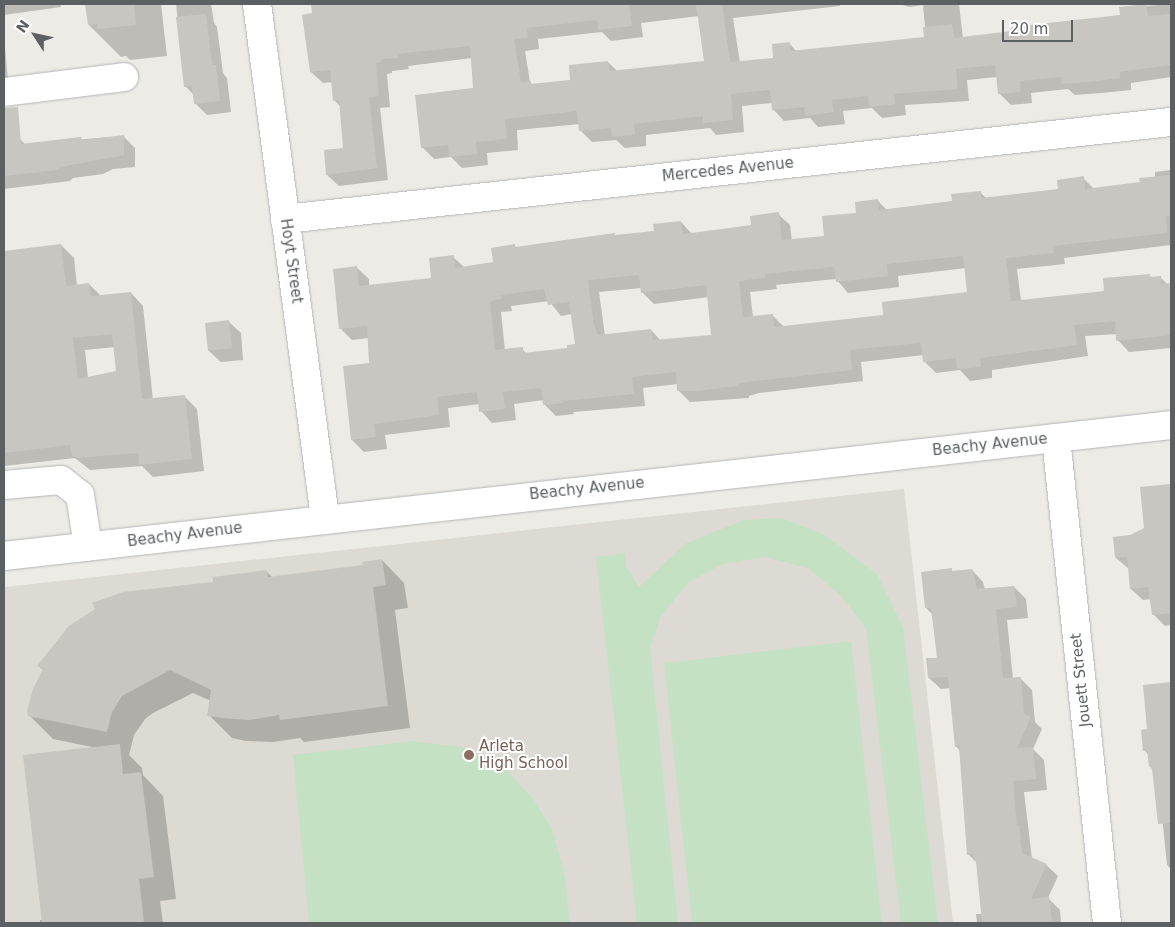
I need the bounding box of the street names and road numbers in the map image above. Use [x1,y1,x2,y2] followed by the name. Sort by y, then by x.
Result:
[661,154,795,186] street label: Mercedes Avenue
[276,217,306,305] street label: Hoyt Street
[931,430,1049,460] street label: Beachy Avenue
[528,474,646,504] street label: Beachy Avenue
[126,519,244,551] street label: Beachy Avenue
[1067,632,1095,728] street label: Jouett Street

